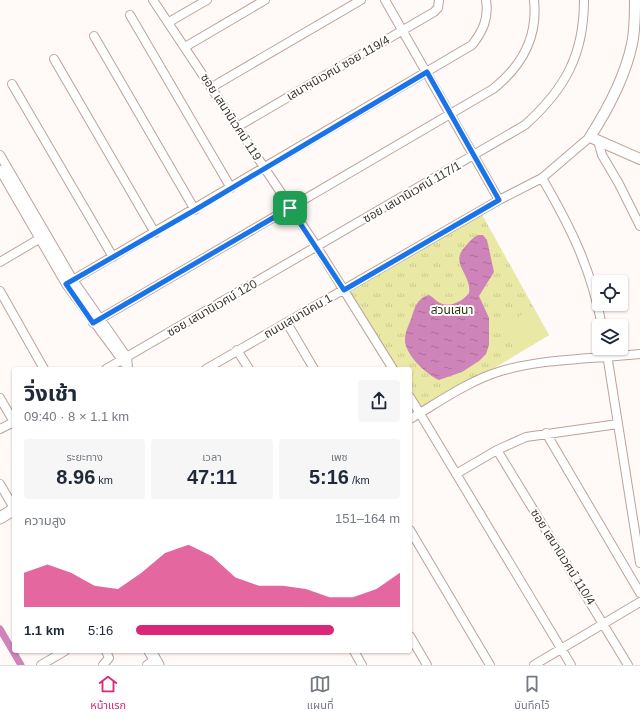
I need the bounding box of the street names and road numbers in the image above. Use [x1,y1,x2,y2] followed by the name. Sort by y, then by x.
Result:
[284,33,392,103] street label: เสนาฯนิเวศน์ ซอย 119/4
[198,71,264,163] street label: ซอย เสนานิเวศน์ 119
[361,158,464,226] street label: ซอย เสนานิเวศน์ 117/1
[165,276,260,339] street label: ซอย เสนานิเวศน์ 120
[261,291,335,341] street label: ถนนเสนานิคม 1
[528,506,598,608] street label: ซอย เสนานิเวศน์ 110/4

